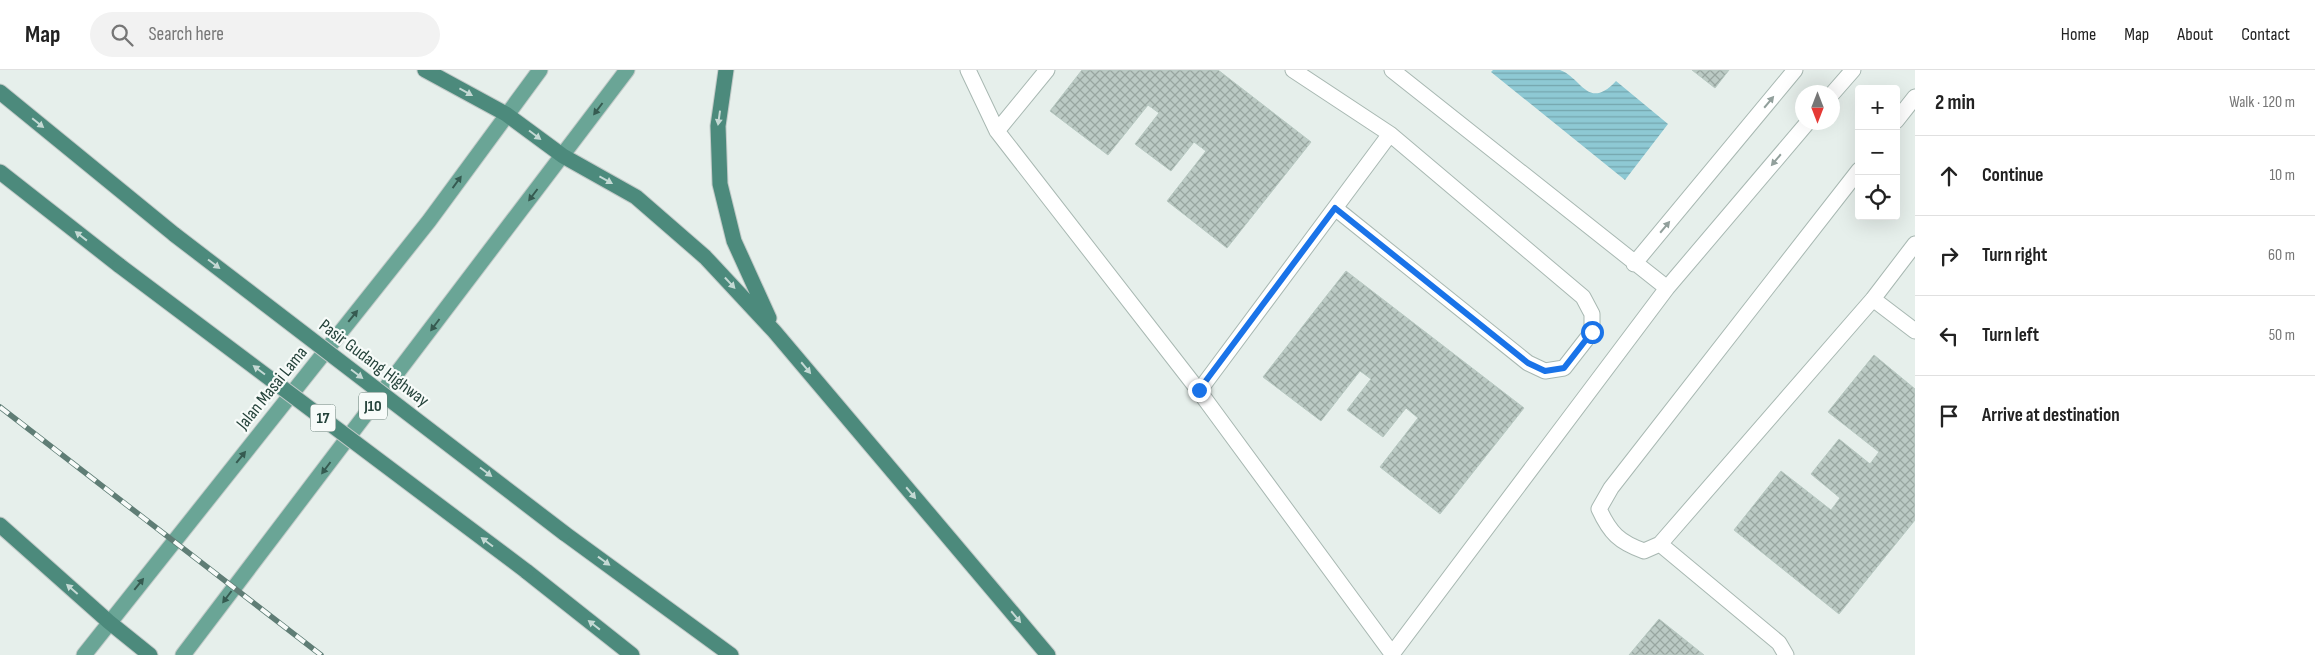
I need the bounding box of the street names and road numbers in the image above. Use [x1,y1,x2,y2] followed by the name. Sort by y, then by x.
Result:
[315,315,433,411] street label: Pasir Gudang Highway
[232,342,312,435] street label: Jalan Masai Lama
[359,392,387,420] road number: J10
[310,404,336,432] road number: 17

